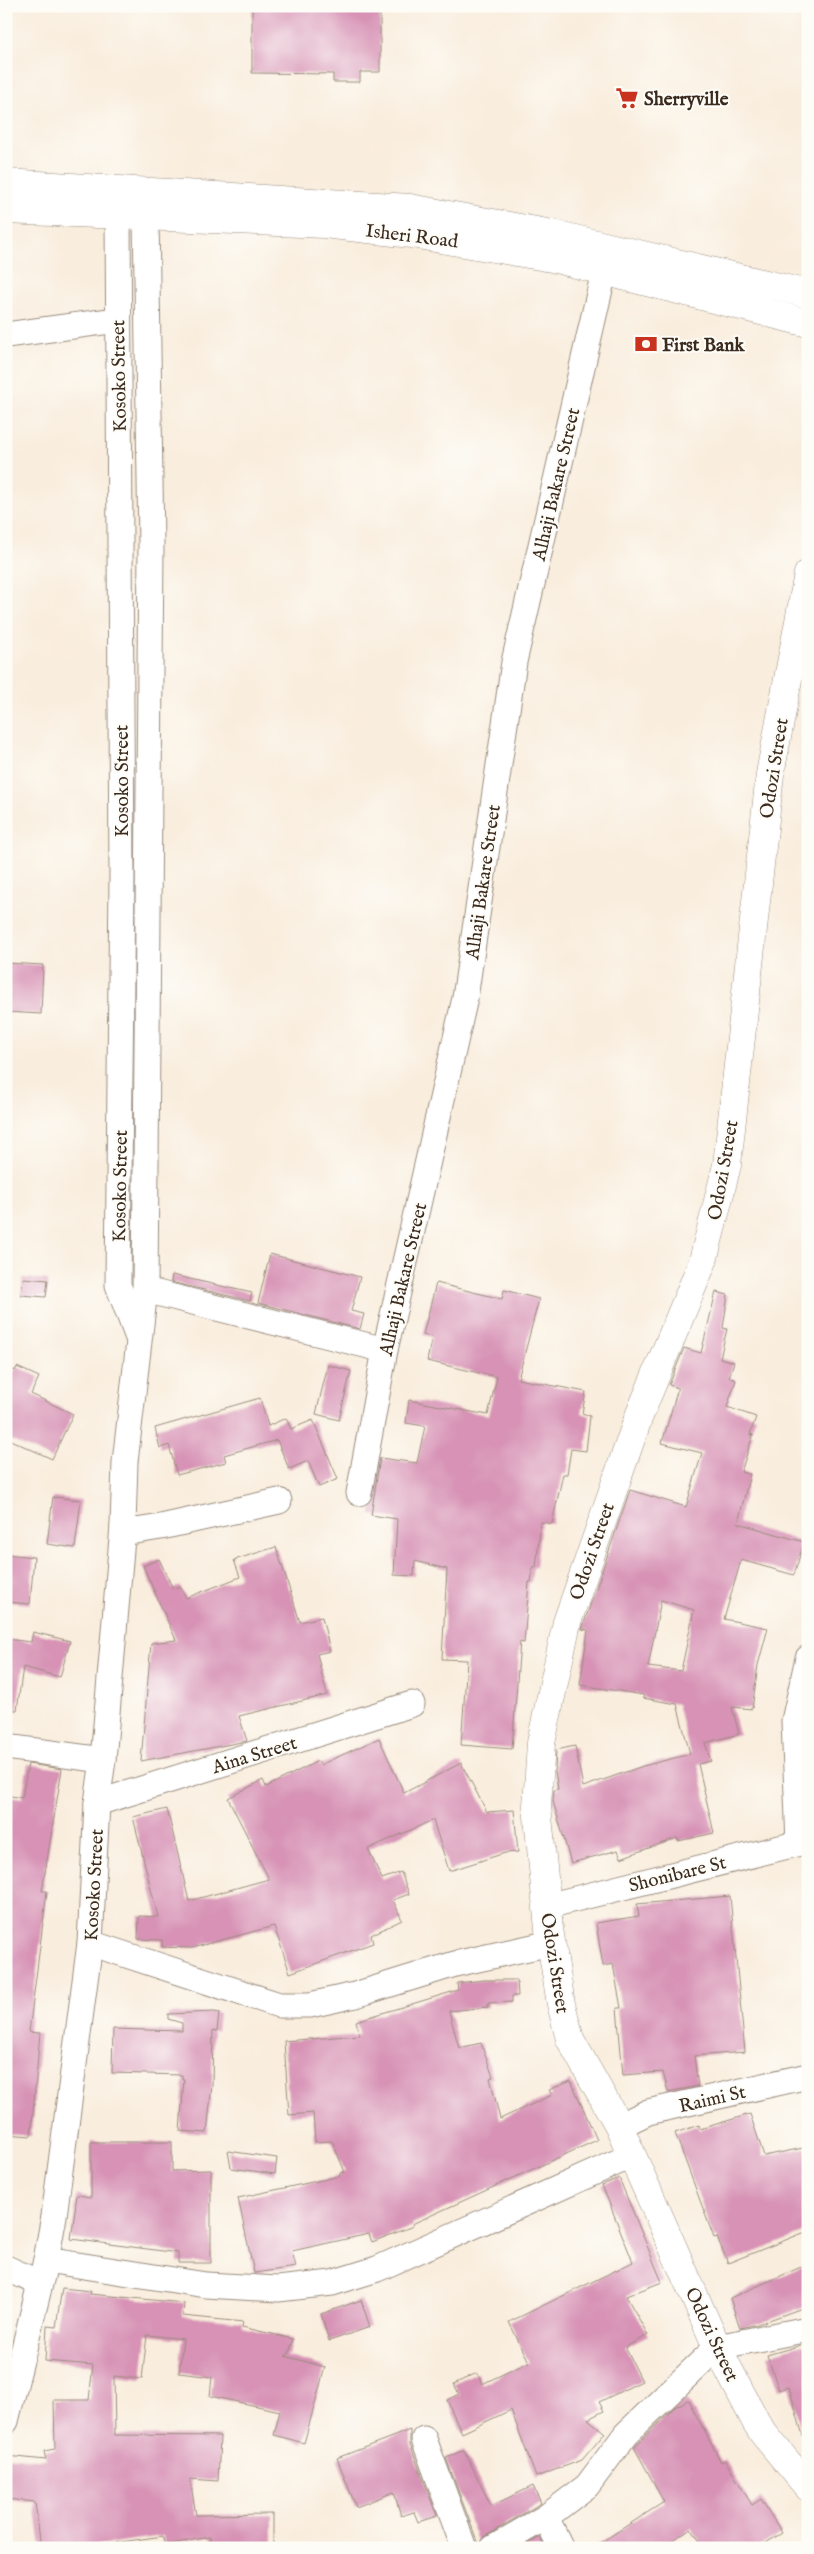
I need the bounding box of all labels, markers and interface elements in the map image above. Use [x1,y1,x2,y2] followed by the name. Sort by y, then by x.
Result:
[614,85,640,111] supermarket icon: Sherryville
[644,88,729,112] place label: Sherryville
[364,219,460,255] street label: Isheri Road
[107,319,133,432] street label: Kosoko Street
[633,331,659,357] bank icon: First Bank
[662,334,745,358] place label: First Bank
[527,405,586,564] street label: Alhaji Bakare Street
[755,716,795,820] street label: Odozi Street
[111,724,135,837] street label: Kosoko Street
[461,803,507,962] street label: Alhaji Bakare Street
[703,1118,745,1222] street label: Odozi Street
[108,1129,134,1242] street label: Kosoko Street
[374,1200,433,1359] street label: Alhaji Bakare Street
[565,1499,621,1603] street label: Odozi Street
[208,1731,300,1780] street label: Aina Street
[80,1828,110,1942] street label: Kosoko Street
[626,1851,729,1899] street label: Shonibare St
[534,1911,574,2016] street label: Odozi Street
[677,2081,749,2119] street label: Raimi St
[679,2284,744,2386] street label: Odozi Street

